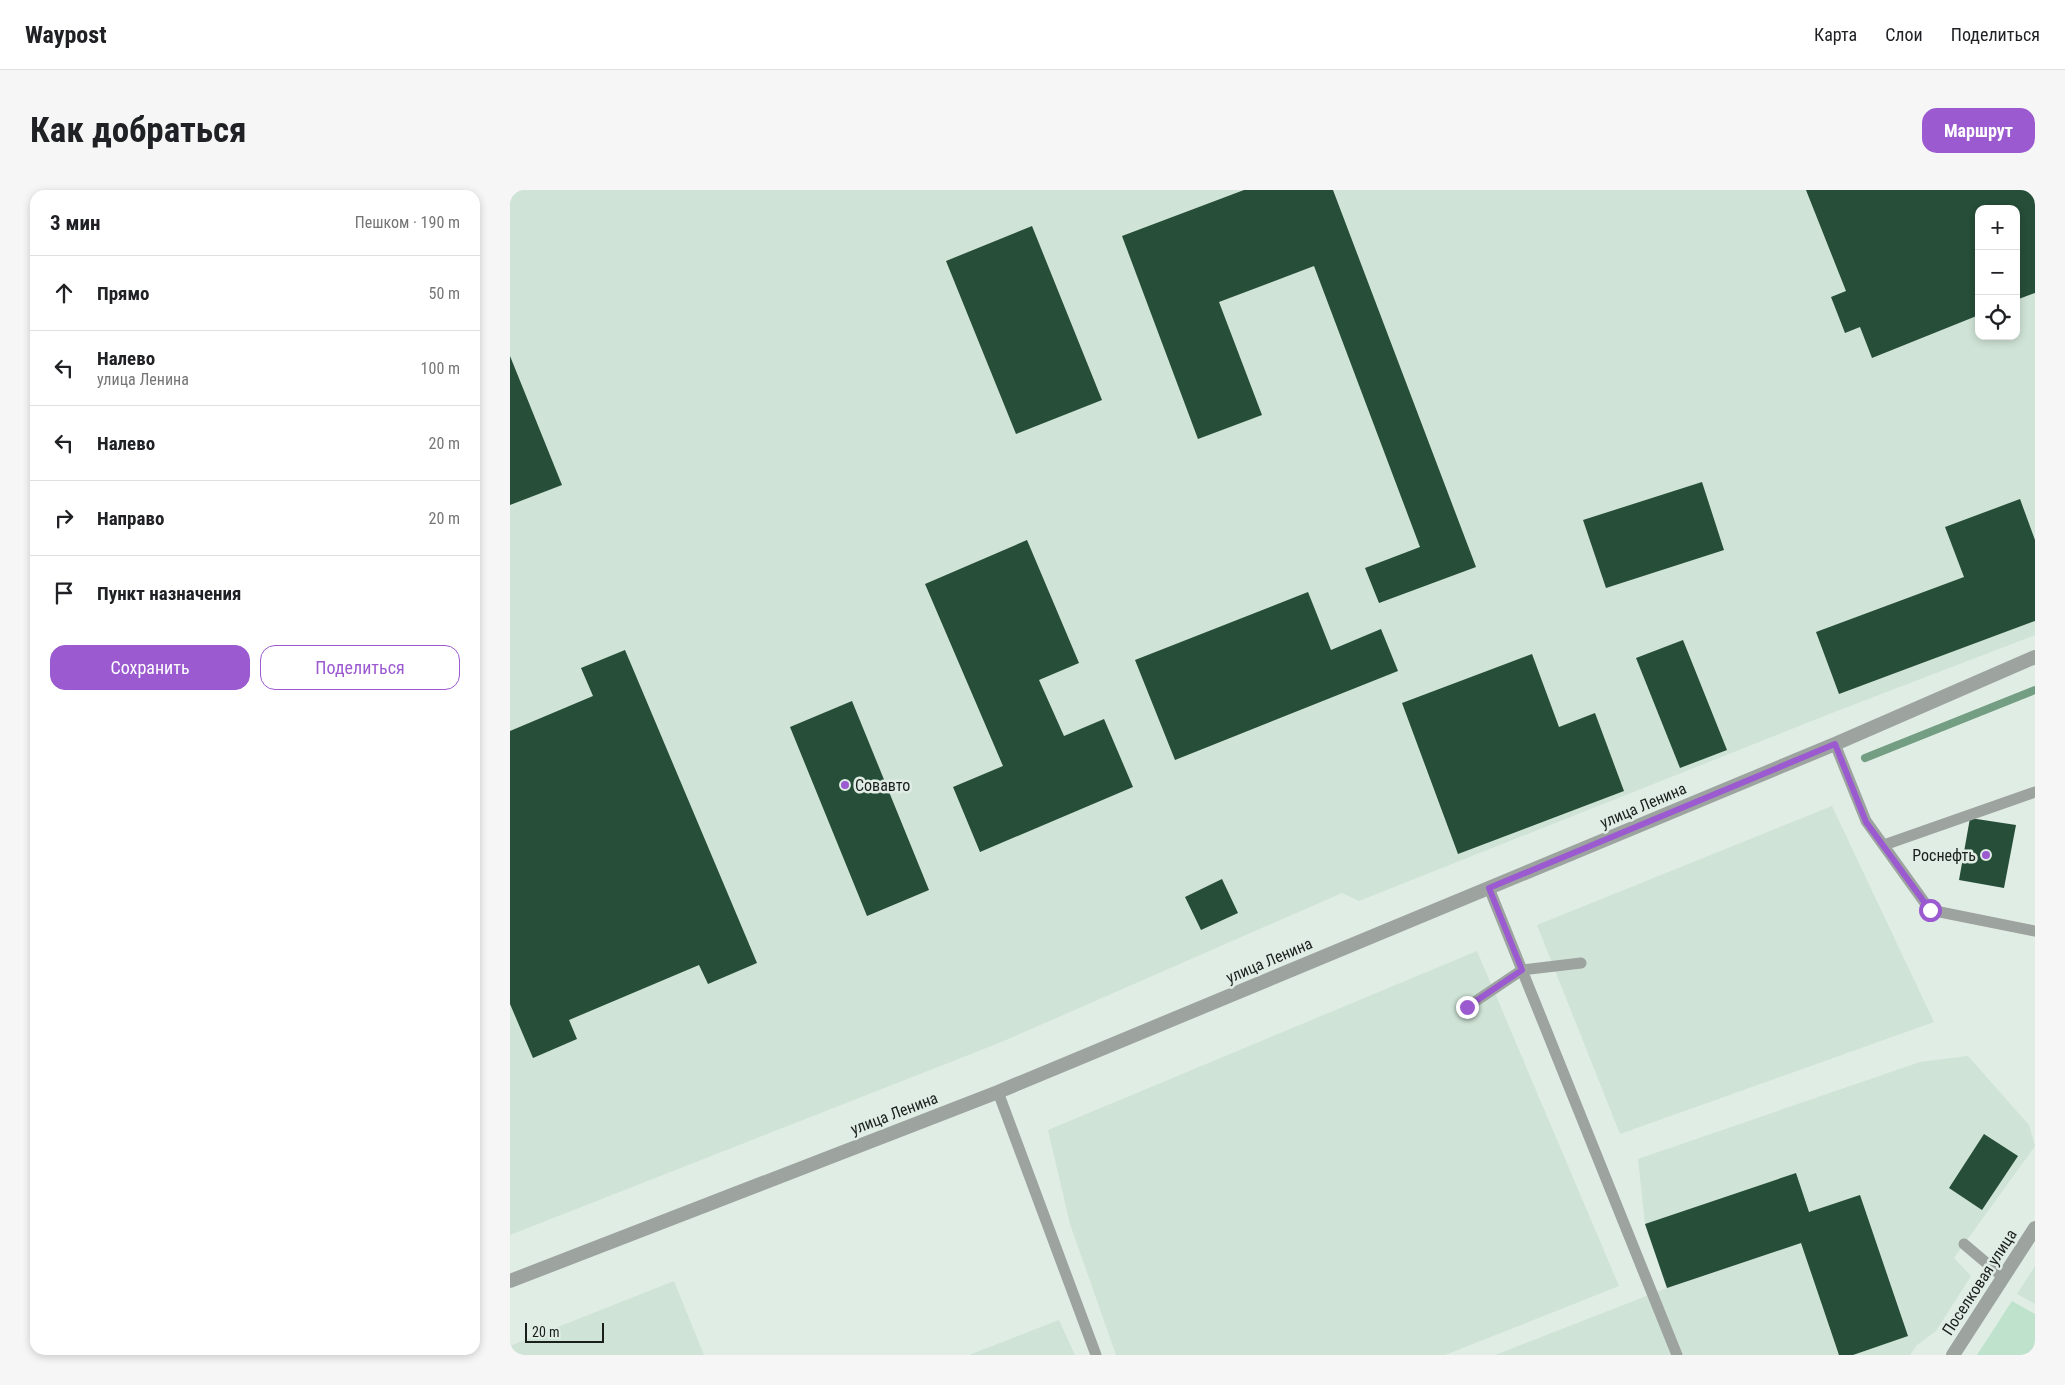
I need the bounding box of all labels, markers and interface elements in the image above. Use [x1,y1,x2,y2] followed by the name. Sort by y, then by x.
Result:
[25,21,107,49] text: Waypost
[1814,24,1857,45] text: Карта
[1885,24,1923,45] text: Слои
[1951,24,2040,45] text: Поделиться
[1922,108,2035,153] button: Маршрут
[30,110,246,151] text: Как добраться
[1975,205,2020,340] map controls
[1975,205,2020,250] button: +
[50,211,100,235] text: 3 мин
[355,213,460,232] text: Пешком · 190 m
[1975,250,2020,295] button: −
[50,279,78,307] icon: ahead
[97,282,150,305] text: Прямо
[428,284,460,303] text: 50 m
[1975,295,2020,340] button: locate
[97,347,155,370] text: Налево
[50,354,78,382] icon: left
[421,359,460,378] text: 100 m
[97,370,189,389] text: улица Ленина
[50,429,78,457] icon: left
[97,432,155,455] text: Налево
[428,434,460,453] text: 20 m
[50,504,78,532] icon: right
[97,507,164,530] text: Направо
[428,509,460,528] text: 20 m
[50,579,78,607] icon: arrive
[97,582,241,605] text: Пункт назначения
[50,645,250,690] button: Сохранить
[260,645,460,690] button: Поделиться
[855,776,910,795] place label: Совавто
[839,779,851,791] marker: Совавто
[1597,779,1689,832] street label: улица Ленина
[1912,846,1976,865] place label: Роснефть
[1980,849,1992,861] marker: Роснефть
[1919,899,1942,922] route start
[1223,934,1315,987] street label: улица Ленина
[1456,996,1479,1019] route end
[848,1088,940,1139] street label: улица Ленина
[1938,1226,2021,1339] street label: Поселковая улица
[525,1320,604,1343] scale bar
[532,1324,560,1340] text: 20 m

